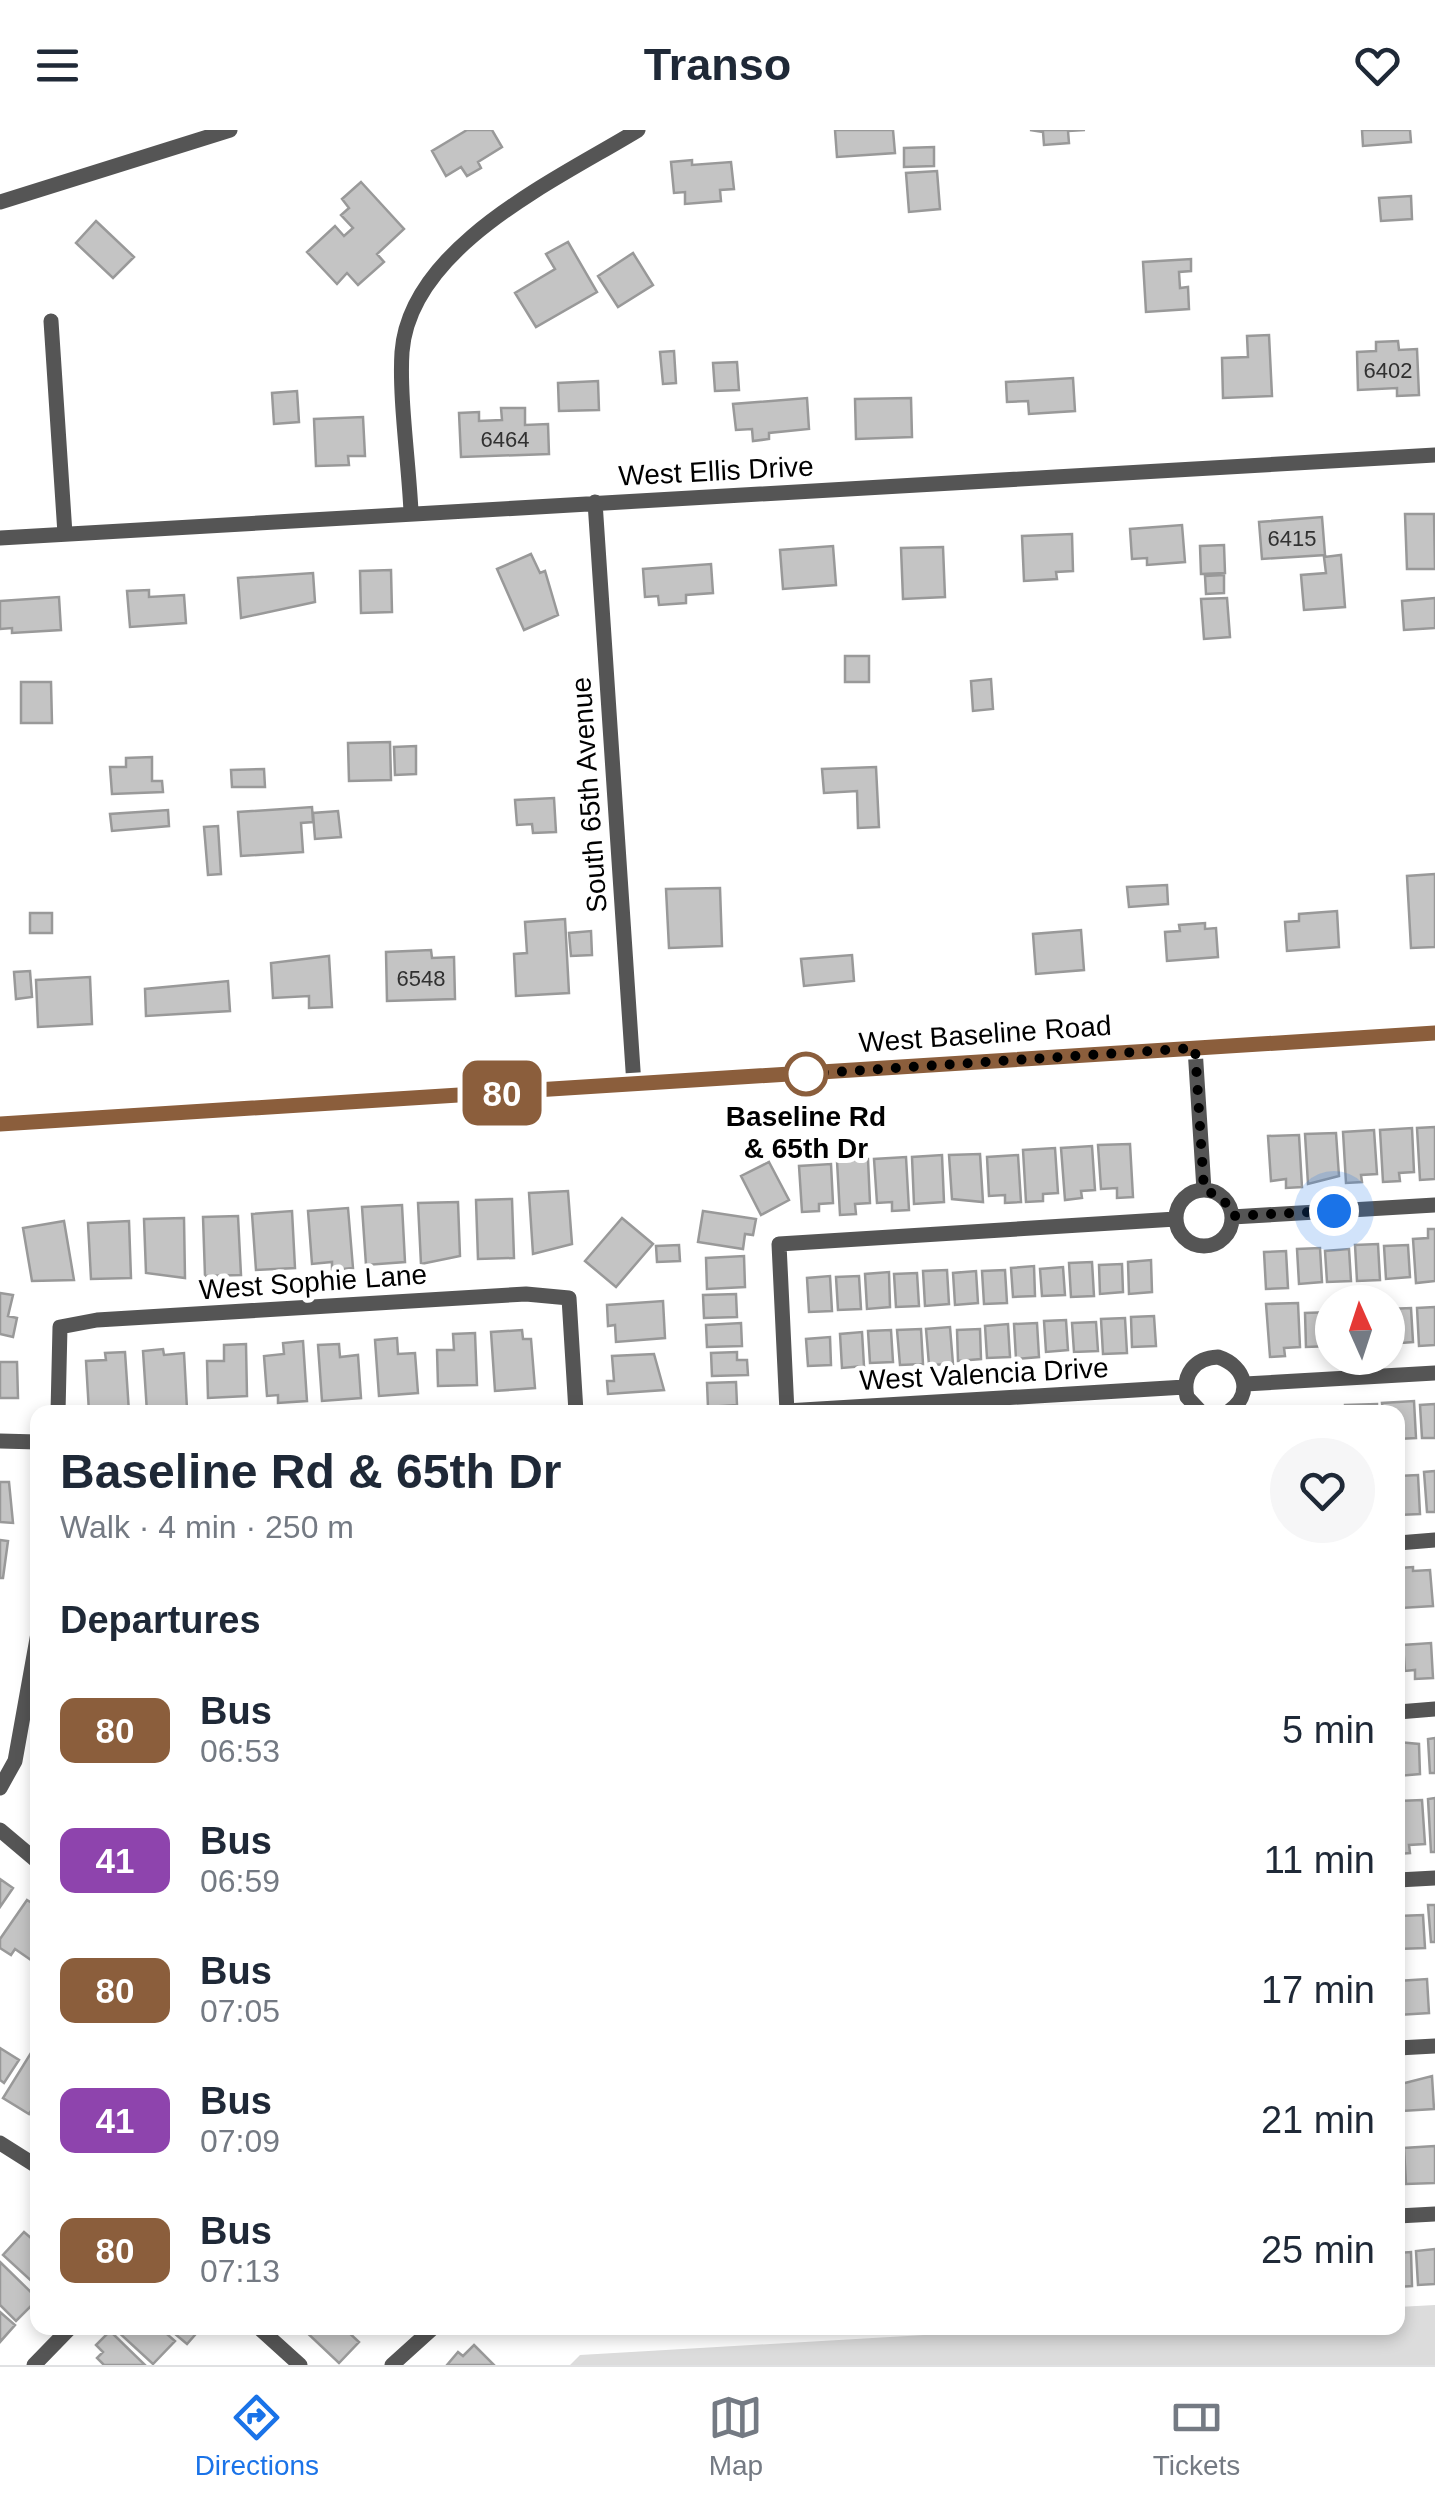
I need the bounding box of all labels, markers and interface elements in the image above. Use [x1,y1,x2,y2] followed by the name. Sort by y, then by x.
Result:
[30,38,85,93] icon: menu
[1350,38,1405,93] icon: heart
[644,39,791,90] text: Transo
[1364,358,1412,383] house number: 6402
[481,427,529,452] house number: 6464
[618,450,814,492] street label: West Ellis Drive
[1268,526,1316,551] house number: 6415
[565,676,613,914] street label: South 65th Avenue
[397,966,445,991] house number: 6548
[858,1010,1112,1058] street label: West Baseline Road
[785,1053,827,1095] marker: Baseline Rd & 65th Dr
[457,1060,547,1126] line badge: 80
[483,1074,521,1113] text: 80
[726,1101,886,1164] place label: Baseline Rd & 65th Dr
[1309,1186,1359,1236] your location
[198,1259,428,1305] street label: West Sophie Lane
[1315,1285,1405,1375] north arrow
[1315,1285,1405,1375] map controls
[859,1352,1109,1396] street label: West Valencia Drive
[1270,1438,1375,1543] button: heart
[60,1445,561,1498] text: Baseline Rd & 65th Dr
[60,1509,354,1545] text: Walk · 4 min · 250 m
[60,1599,261,1641] text: Departures
[200,1690,272,1732] text: Bus
[1282,1709,1375,1751] text: 5 min
[96,1711,134,1750] text: 80
[200,1733,280,1769] text: 06:53
[200,1820,272,1862] text: Bus
[1264,1839,1375,1881] text: 11 min
[96,1841,134,1880] text: 41
[200,1863,280,1899] text: 06:59
[200,1950,272,1992] text: Bus
[1261,1969,1375,2011] text: 17 min
[96,1971,134,2010] text: 80
[200,1993,280,2029] text: 07:05
[200,2080,272,2122] text: Bus
[1261,2099,1375,2141] text: 21 min
[96,2101,134,2140] text: 41
[200,2123,280,2159] text: 07:09
[200,2210,272,2252] text: Bus
[1261,2229,1375,2271] text: 25 min
[96,2231,134,2270] text: 80
[200,2253,280,2289] text: 07:13
[195,2390,319,2482] tab: Directions
[708,2390,763,2482] tab: Map
[1153,2390,1240,2482] tab: Tickets

